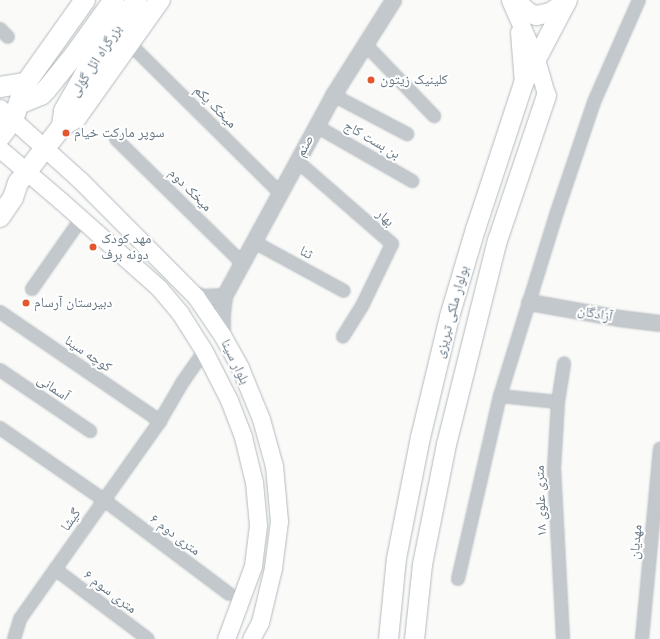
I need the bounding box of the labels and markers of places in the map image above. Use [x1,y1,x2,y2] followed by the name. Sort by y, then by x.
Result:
[380,72,448,88] place label: کلینیک زیتون
[365,74,377,86] marker: کلینیک زیتون
[74,125,164,141] place label: سوپر مارکت خیام
[61,128,71,138] marker: سوپر مارکت خیام
[101,231,151,264] place label: مهد کودک دونه برف
[88,242,98,252] marker: مهد کودک دونه برف
[34,295,112,311] place label: دبیرستان آرسام
[21,298,31,308] marker: دبیرستان آرسام

